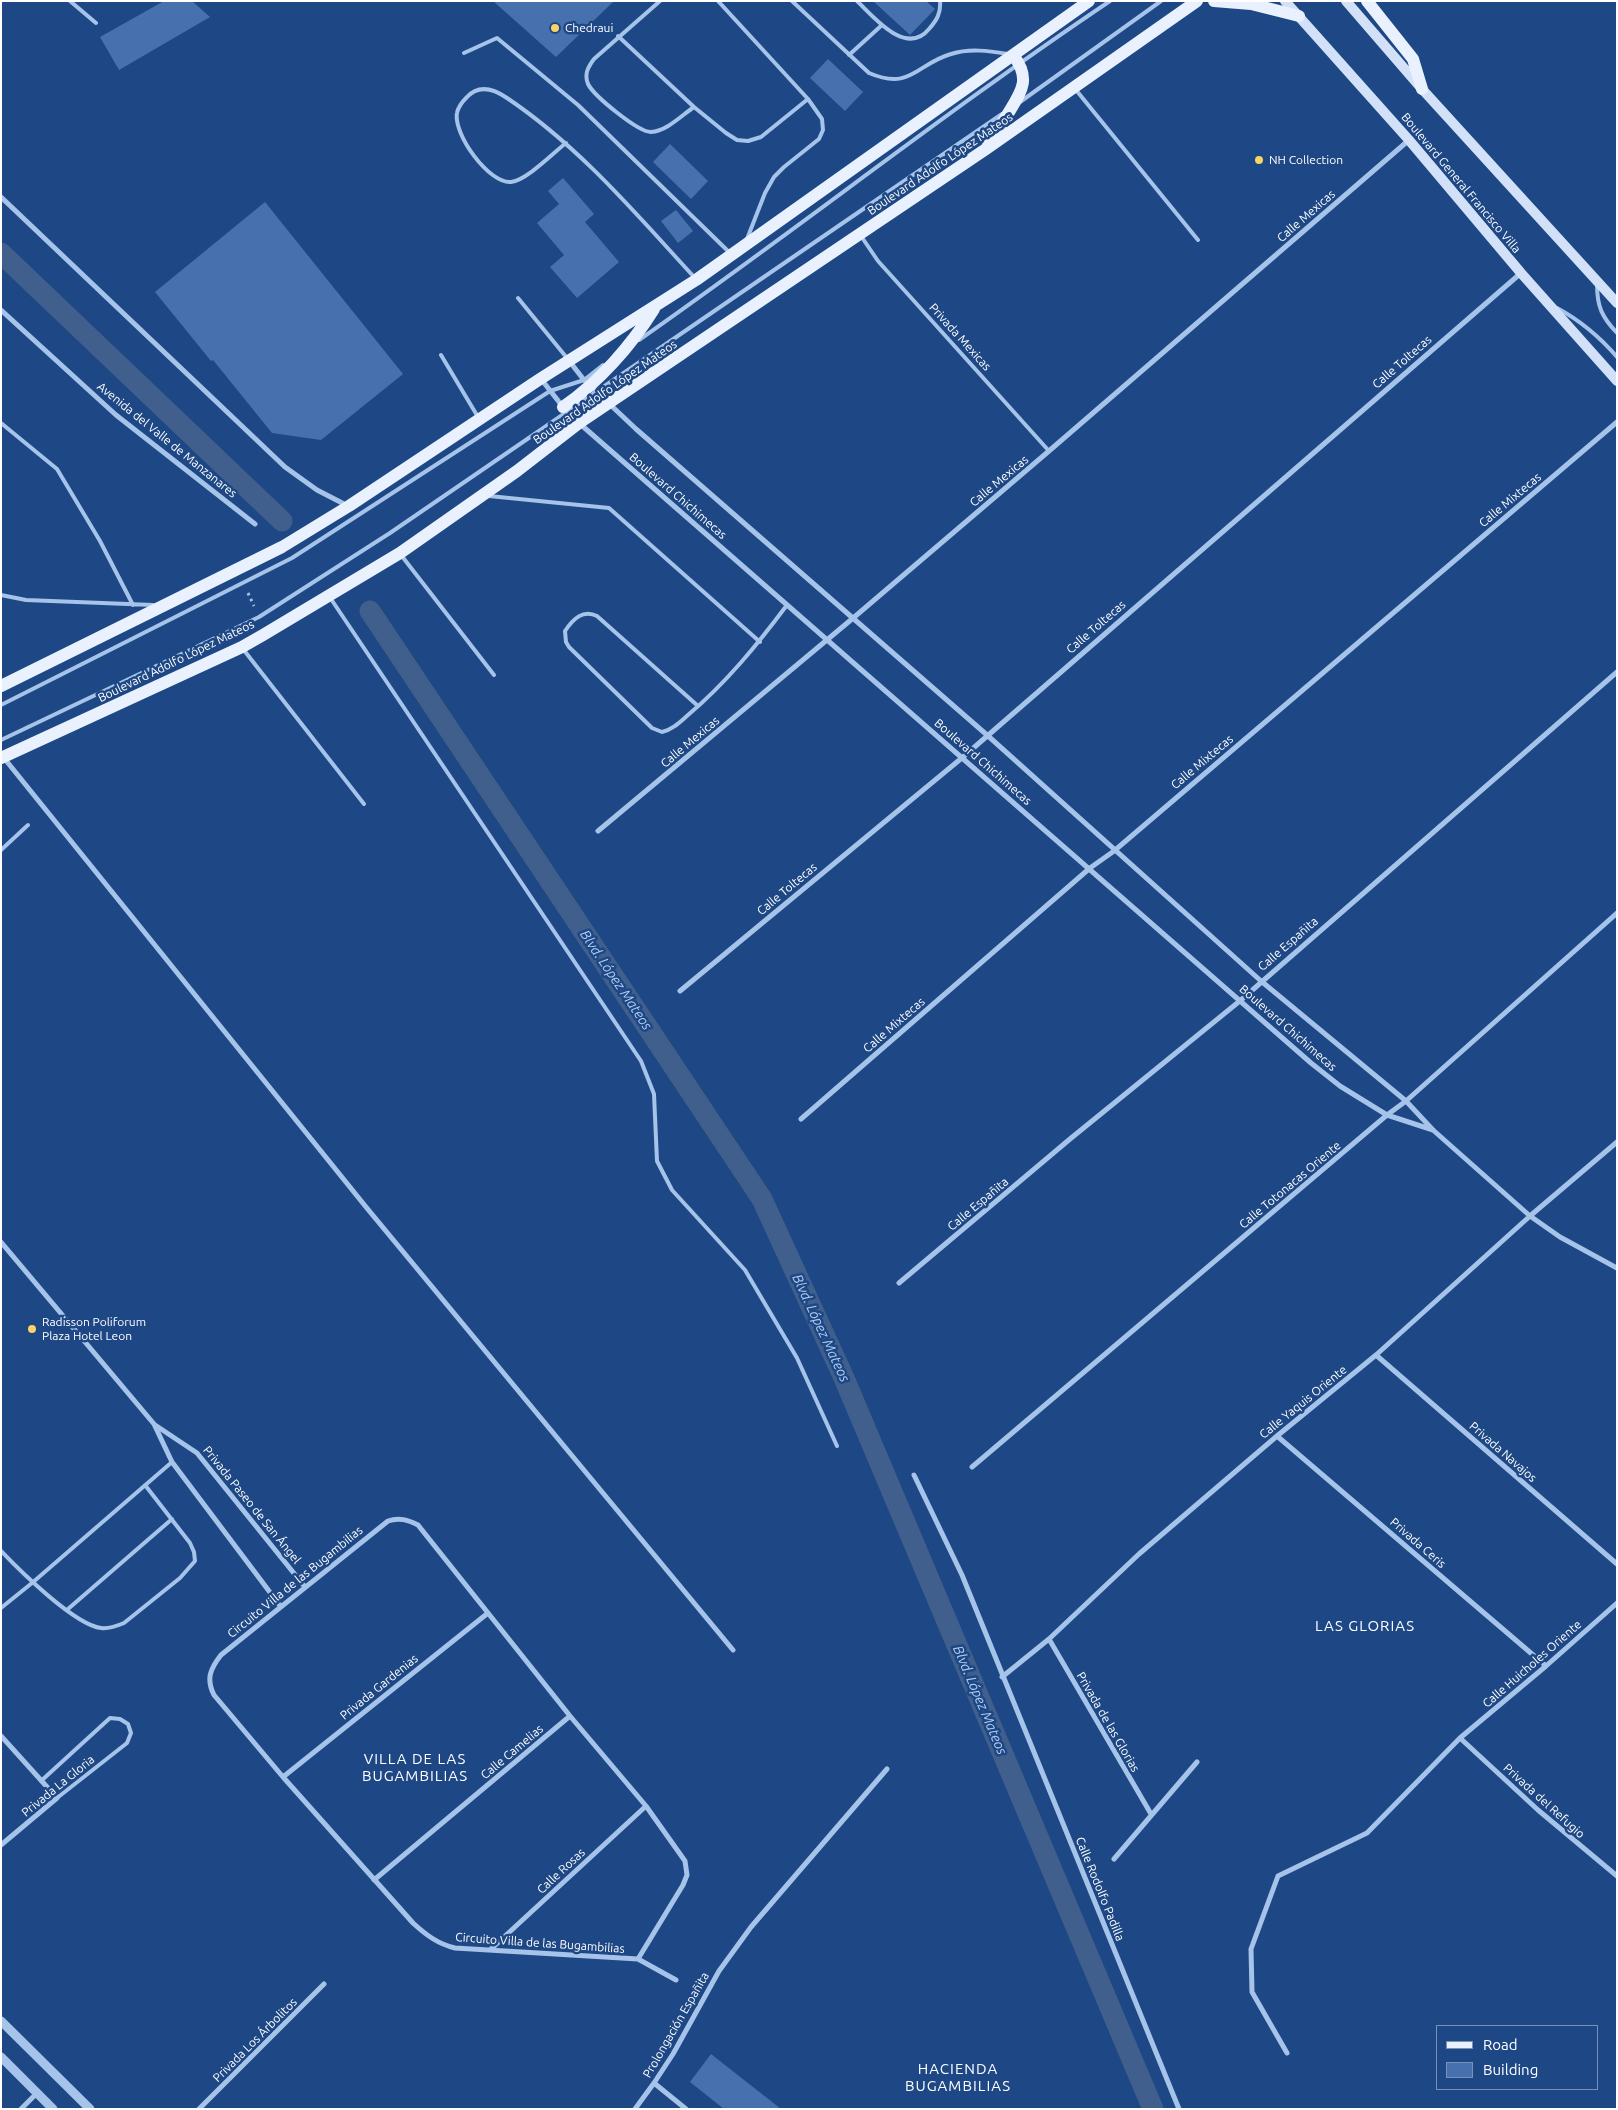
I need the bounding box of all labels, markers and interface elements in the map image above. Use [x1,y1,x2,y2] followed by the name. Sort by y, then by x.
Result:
[565,21,613,35] place label: Chedraui
[549,22,561,34] marker: Chedraui
[865,110,1015,218] street label: Boulevard Adolfo López Mateos
[1398,110,1524,256] street label: Boulevard General Francisco Villa
[1269,153,1343,167] place label: NH Collection
[1253,154,1265,166] marker: NH Collection
[1274,187,1338,245] street label: Calle Mexicas
[926,300,994,374] street label: Privada Mexicas
[1369,332,1435,392] street label: Calle Toltecas
[530,337,680,447] street label: Boulevard Adolfo López Mateos
[94,379,240,501] street label: Avenida del Valle de Manzanares
[627,450,729,542] street label: Boulevard Chichimecas
[967,452,1031,510] street label: Calle Mexicas
[1476,470,1544,530] street label: Calle Mixtecas
[1063,597,1129,657] street label: Calle Toltecas
[96,617,256,705] street label: Boulevard Adolfo López Mateos
[658,713,722,771] street label: Calle Mexicas
[932,716,1034,808] street label: Boulevard Chichimecas
[1168,732,1236,792] street label: Calle Mixtecas
[754,860,820,918] street label: Calle Toltecas
[1255,914,1321,974] street label: Calle Españita
[576,927,656,1033] water label: Blvd. López Mateos
[1237,982,1339,1074] street label: Boulevard Chichimecas
[860,994,928,1056] street label: Calle Mixtecas
[1236,1138,1344,1232] street label: Calle Totonacas Oriente
[945,1174,1011,1234] street label: Calle Españita
[789,1271,853,1385] water label: Blvd. López Mateos
[42,1315,146,1343] place label: Radisson Poliforum Plaza Hotel Leon
[26,1323,38,1335] marker: Radisson Poliforum Plaza Hotel Leon
[1256,1362,1350,1442] street label: Calle Yaquis Oriente
[1466,1419,1540,1485] street label: Privada Navajos
[200,1443,304,1567] street label: Privada Paseo de San Ángel
[1387,1515,1449,1571] street label: Privada Ceris
[225,1523,365,1641] street label: Circuito Villa de las Bugambilias
[1314,1617,1416,1635] district label: LAS GLORIAS
[1480,1617,1584,1711] street label: Calle Huicholes Oriente
[949,1643,1011,1757] water label: Blvd. López Mateos
[337,1651,421,1723] street label: Privada Gardenias
[1073,1669,1143,1775] street label: Privada de las Glorias
[478,1722,546,1782] street label: Calle Camelias
[361,1750,469,1785] district label: VILLA DE LAS BUGAMBILIAS
[19,1752,97,1820] street label: Privada La Gloria
[1500,1761,1588,1841] street label: Privada del Refugio
[1073,1835,1127,1943] street label: Calle Rodolfo Padilla
[534,1845,588,1897] street label: Calle Rosas
[455,1930,625,1956] street label: Circuito Villa de las Bugambilias
[640,1970,712,2080] street label: Prolongación Españita
[210,1995,300,2085] street label: Privada Los Árbolitos
[1436,2025,1598,2090] legend
[1483,2036,1518,2053] text: Road
[904,2060,1012,2095] district label: HACIENDA BUGAMBILIAS
[1483,2061,1538,2078] text: Building

